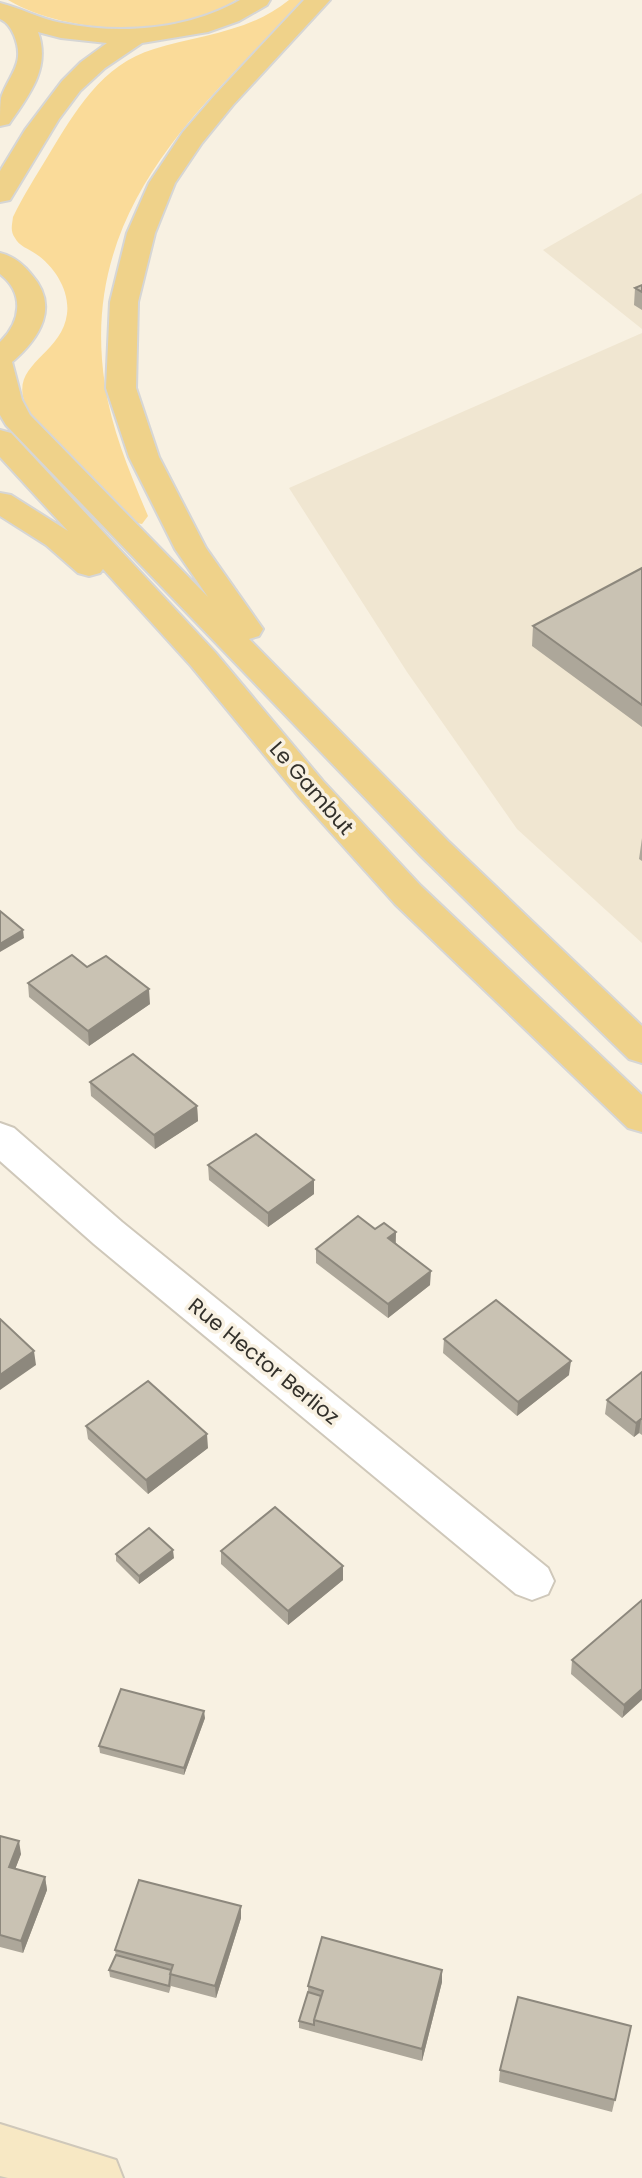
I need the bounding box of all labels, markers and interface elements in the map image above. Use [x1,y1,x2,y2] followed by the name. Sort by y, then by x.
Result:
[263,735,361,841] street label: Le Gambut
[182,1291,346,1431] street label: Rue Hector Berlioz

